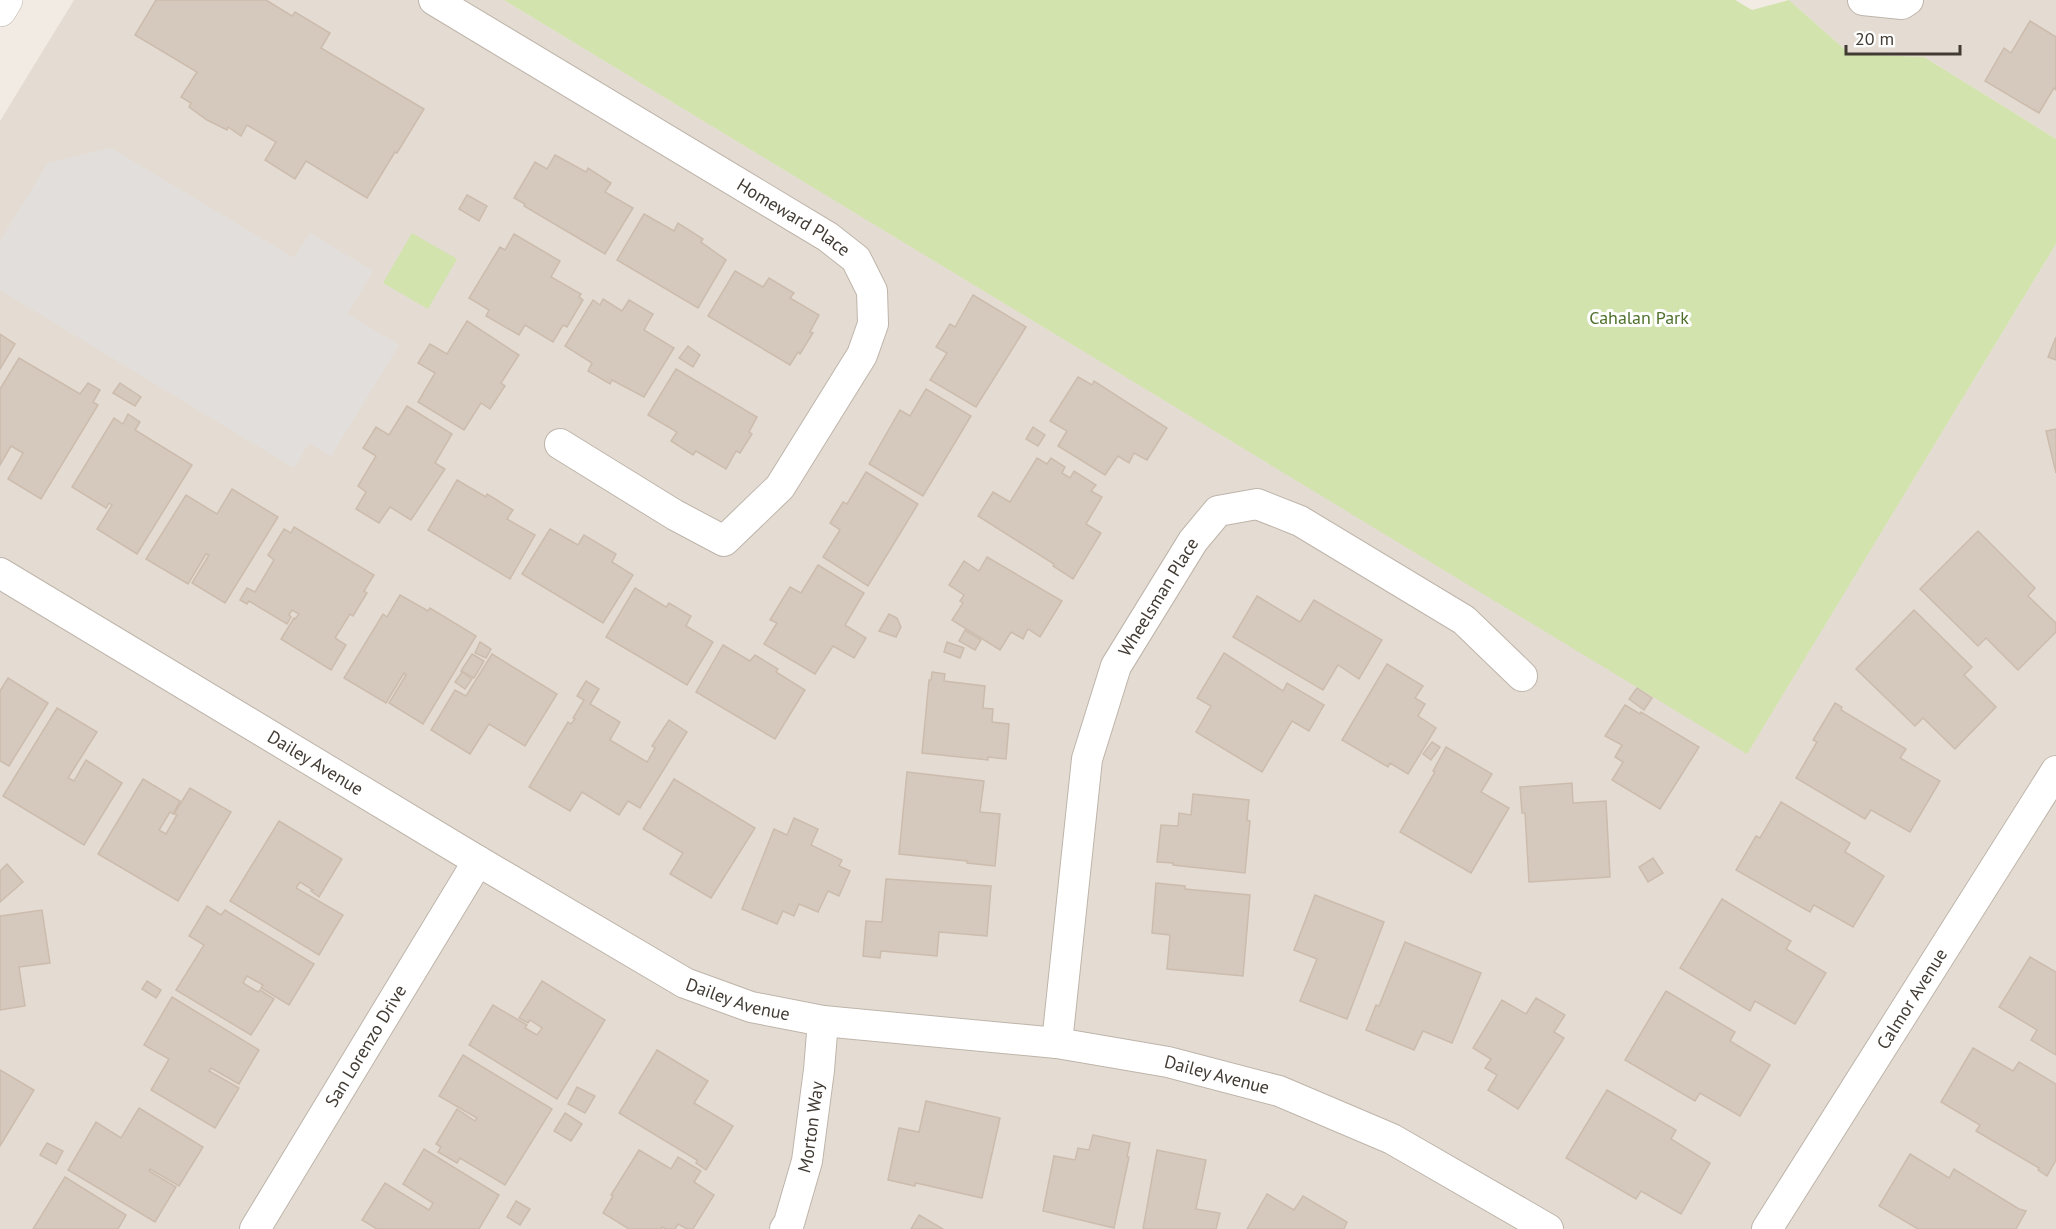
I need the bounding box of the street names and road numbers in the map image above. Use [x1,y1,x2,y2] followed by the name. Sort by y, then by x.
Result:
[733,173,855,261] street label: Homeward Place
[1113,533,1203,660] street label: Wheelsman Place
[263,725,368,800] street label: Dailey Avenue
[1871,944,1952,1054] street label: Calmor Avenue
[683,972,792,1025] street label: Dailey Avenue
[320,980,411,1111] street label: San Lorenzo Drive
[1162,1050,1272,1099] street label: Dailey Avenue
[792,1079,828,1175] street label: Morton Way

